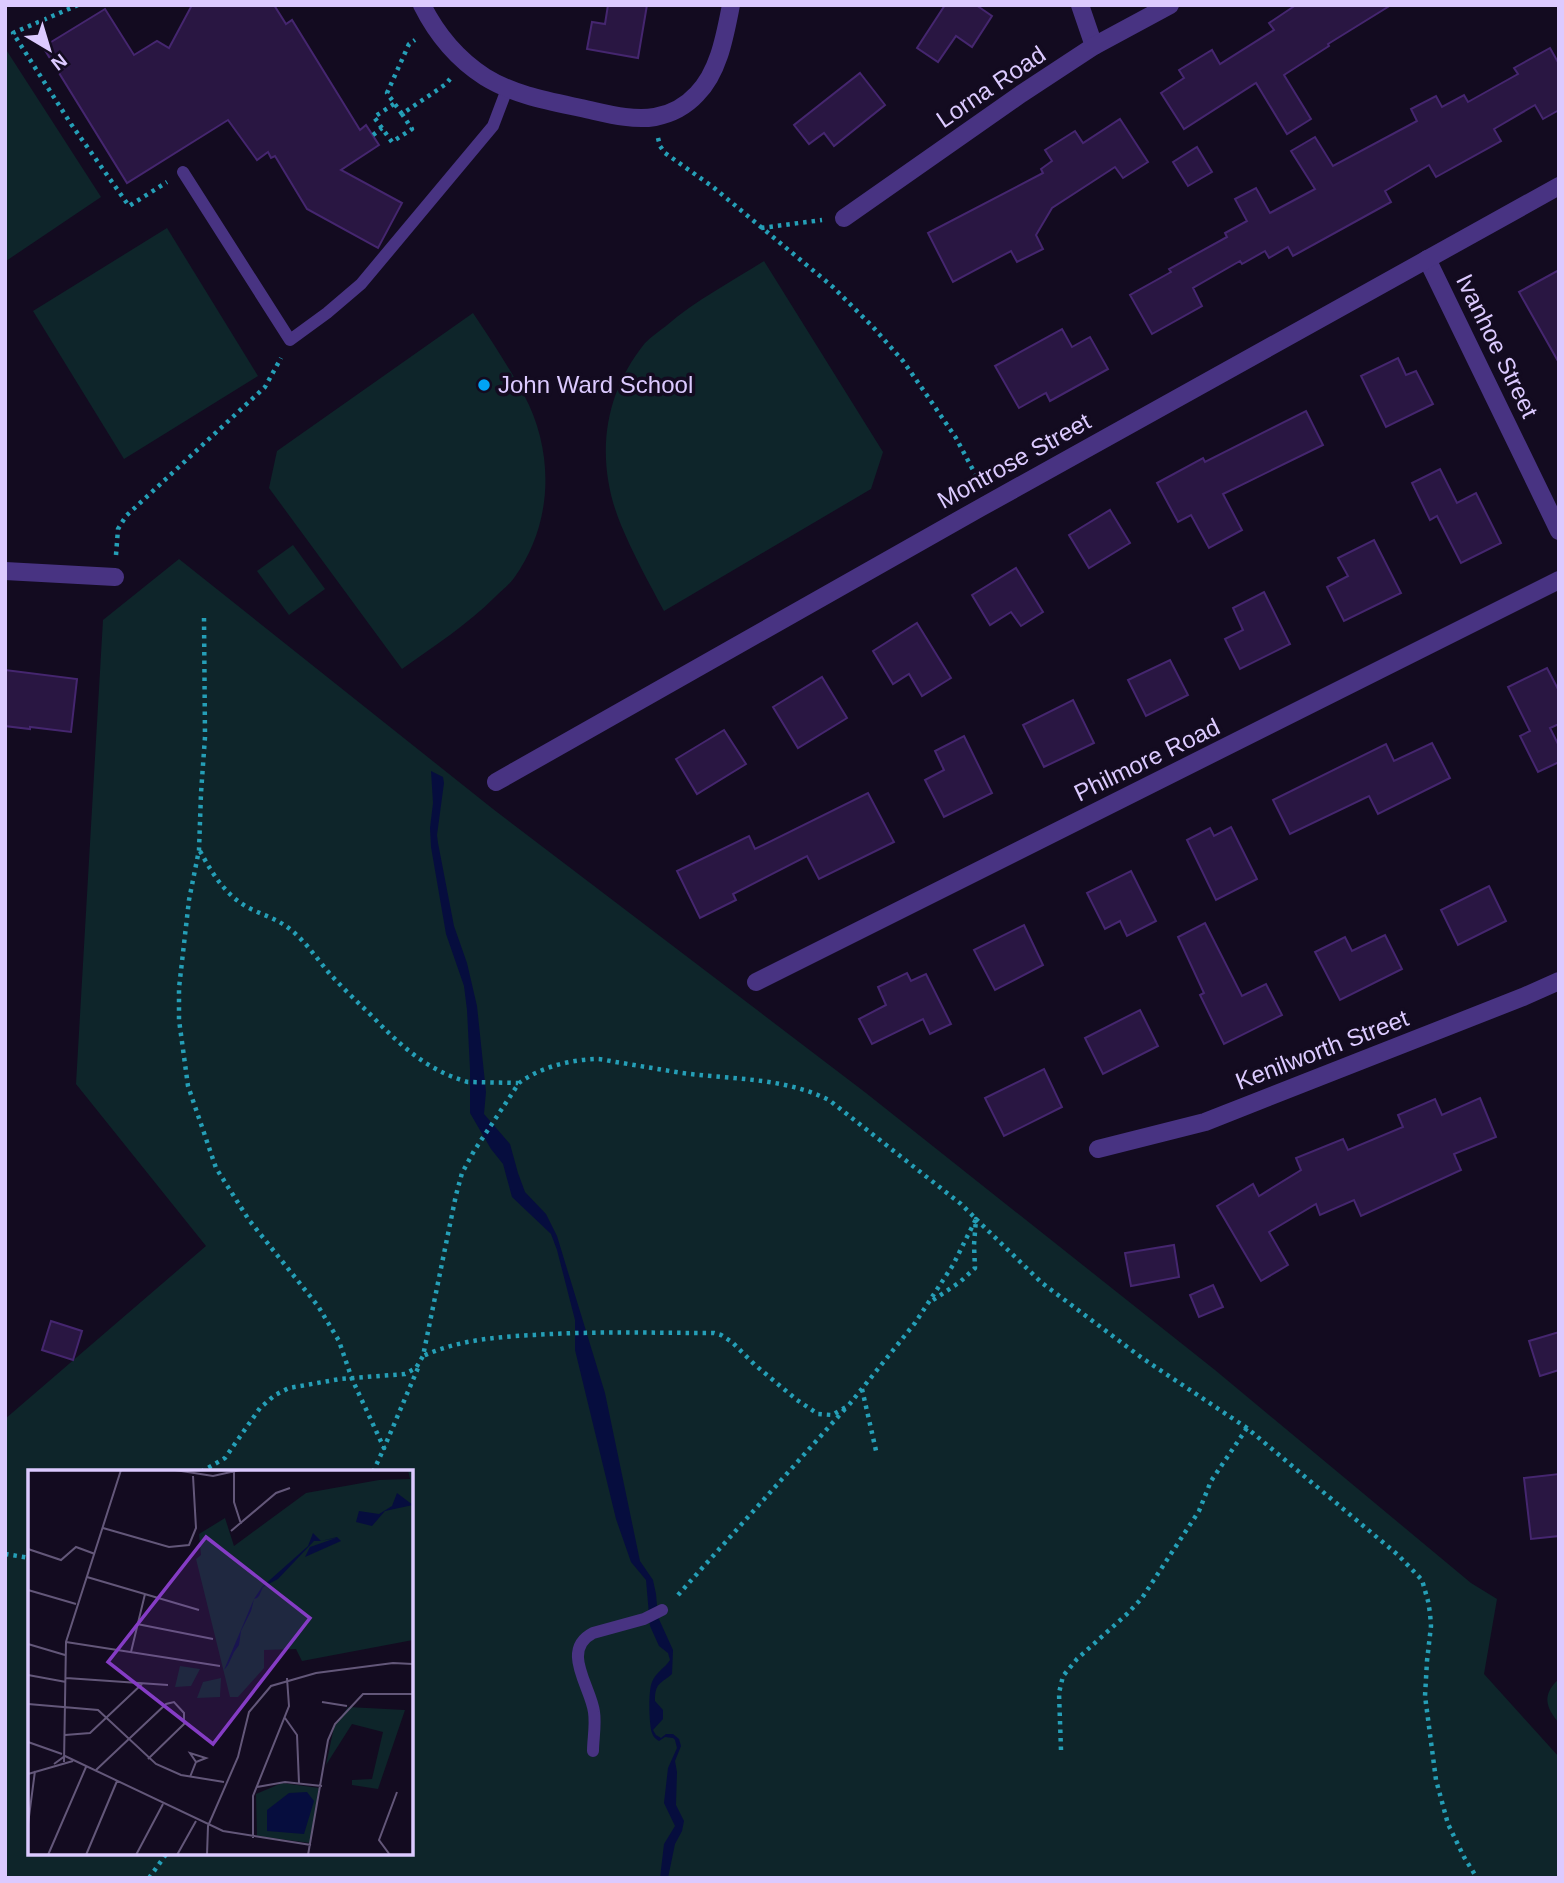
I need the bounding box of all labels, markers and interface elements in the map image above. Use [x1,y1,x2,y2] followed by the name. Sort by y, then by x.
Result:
[14,14,84,84] north arrow
[931,40,1050,133] street label: Lorna Road
[47,50,71,75] text: N
[1451,270,1544,422] street label: Ivanhoe Street
[498,371,693,398] place label: John Ward School
[476,377,492,393] marker: John Ward School
[933,407,1095,514] street label: Montrose Street
[1070,713,1224,806] street label: Philmore Road
[1232,1004,1412,1095] street label: Kenilworth Street
[28,1470,413,1855] inset map

